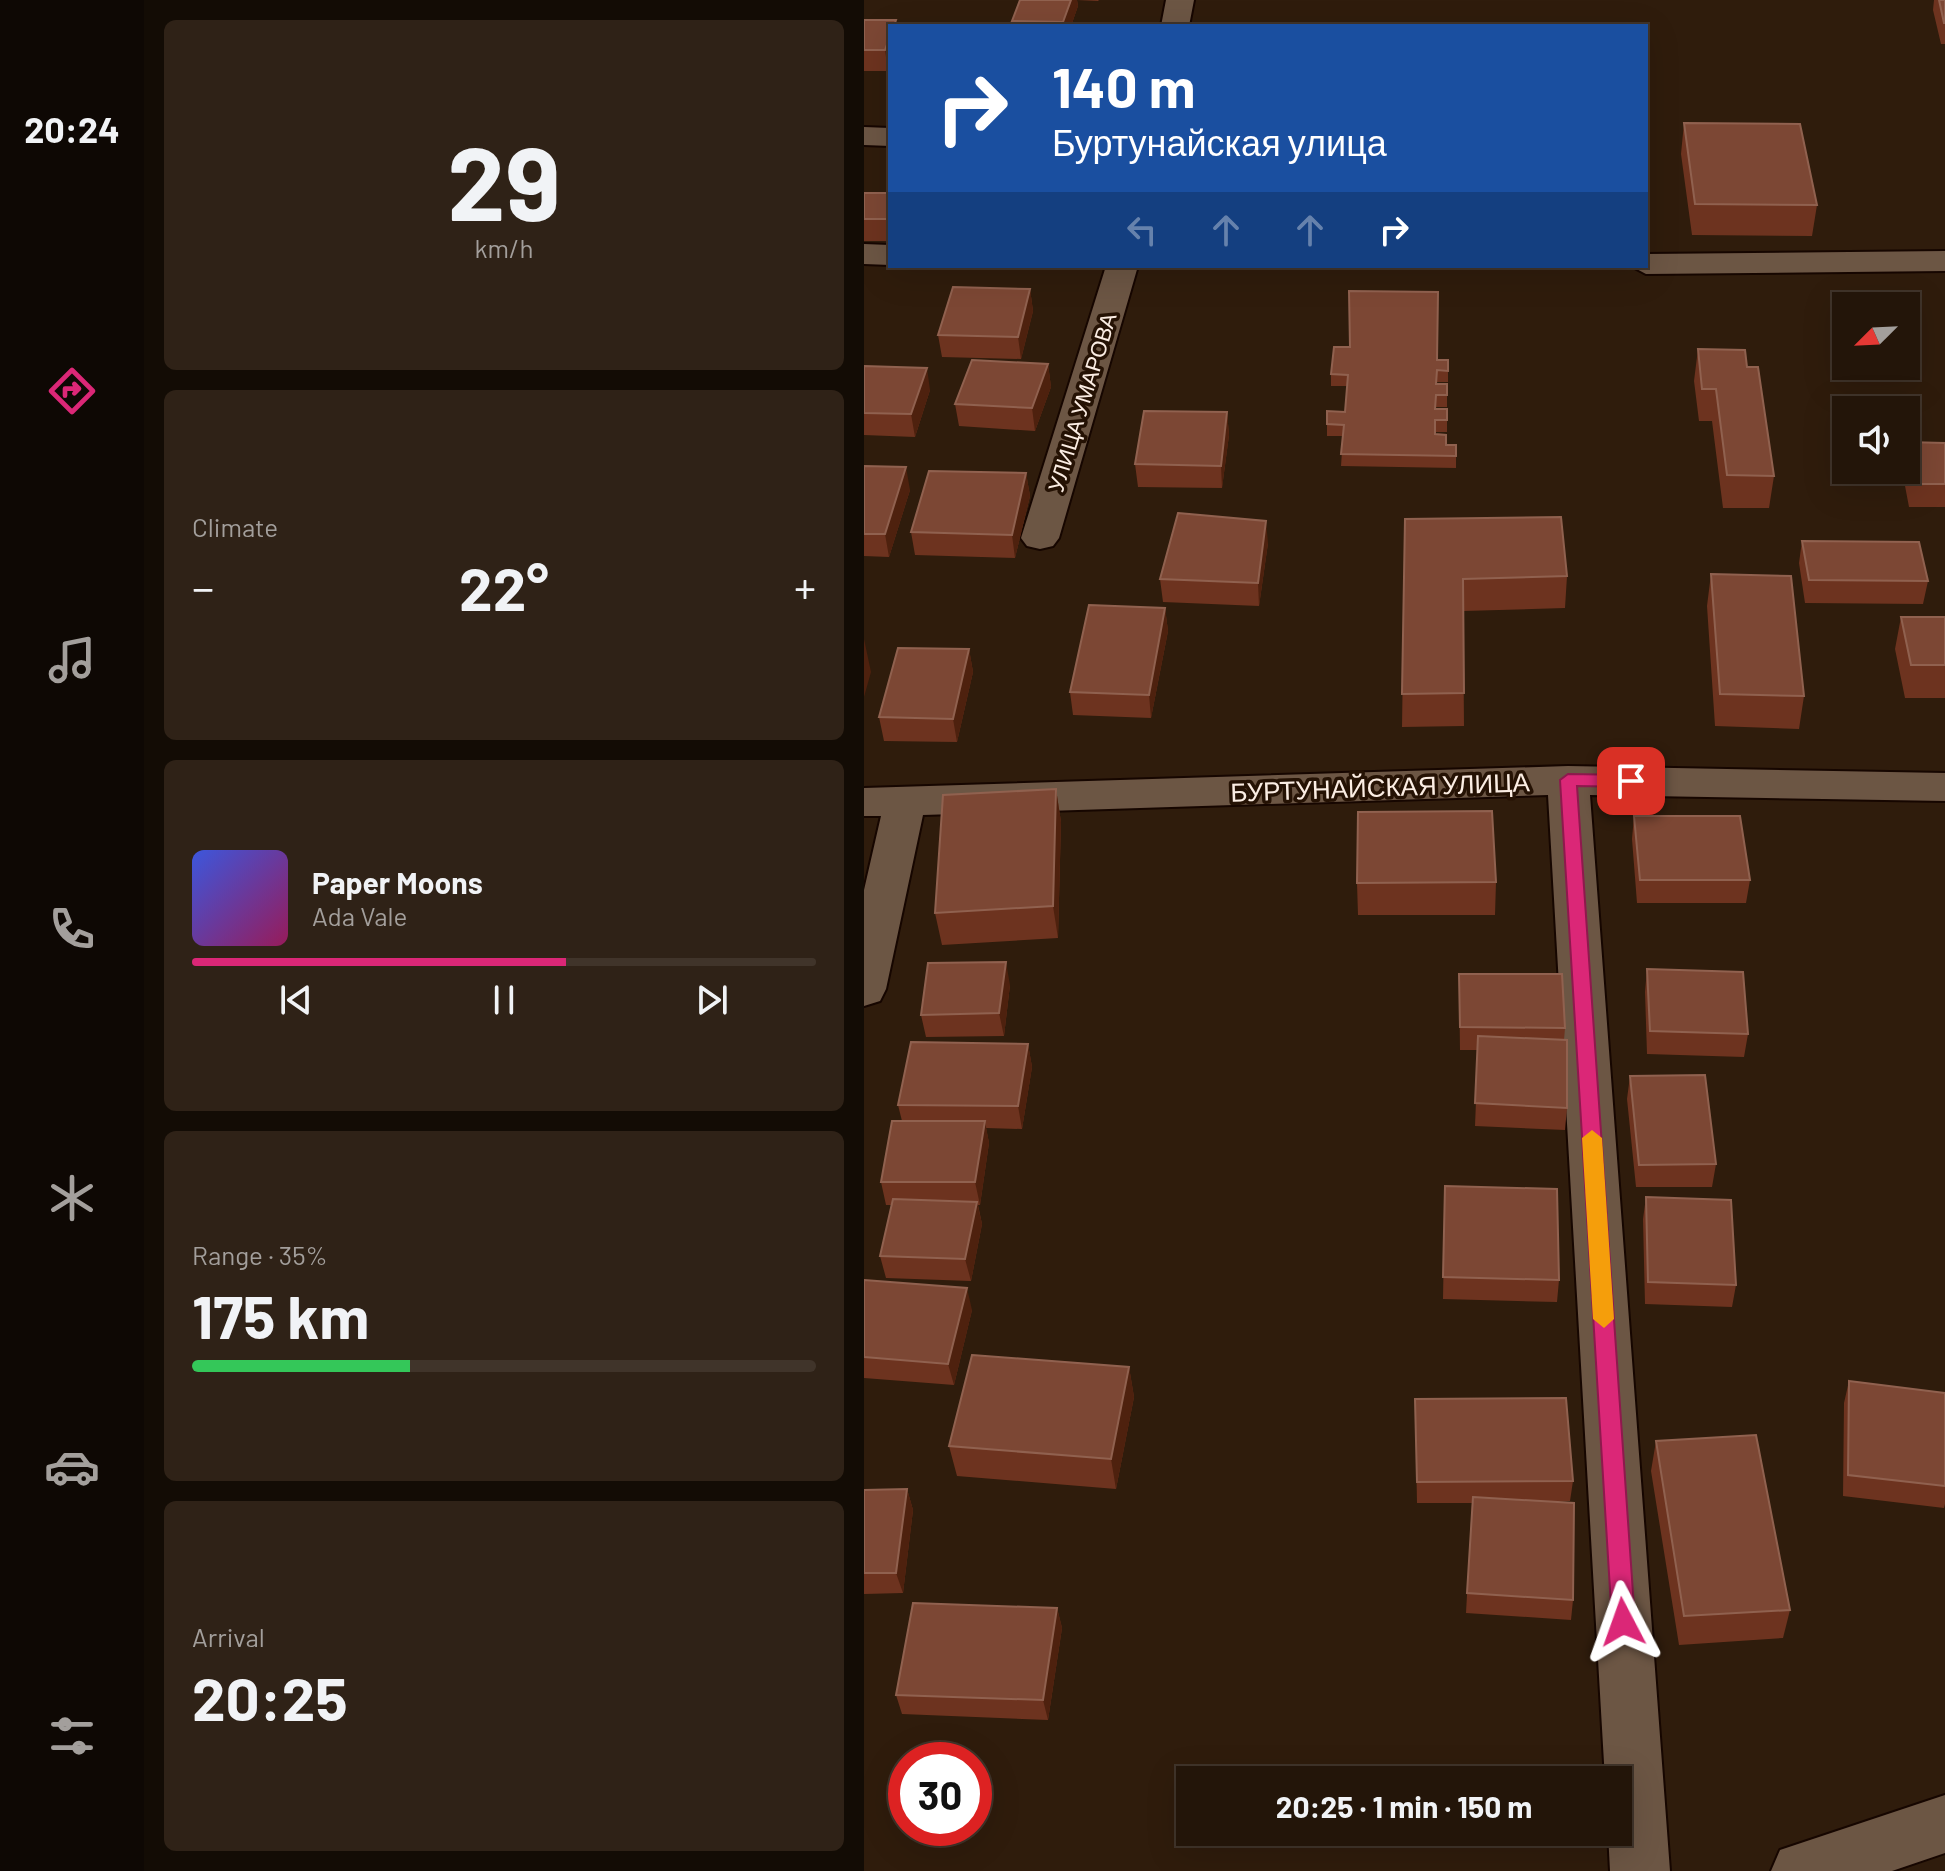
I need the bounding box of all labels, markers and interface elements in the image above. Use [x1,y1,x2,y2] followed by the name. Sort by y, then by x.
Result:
[1052,52,1196,119] text: 140 m
[920,56,1024,160] icon: right
[24,107,120,150] text: 20:24
[447,117,561,242] text: 29
[1052,120,1387,163] text: Буртунайская улица
[1120,208,1164,252] icon: left
[1204,208,1248,252] icon: ahead
[1288,208,1332,252] icon: ahead
[1372,208,1416,252] icon: right
[475,232,533,263] text: km/h
[1832,292,1920,380] north arrow
[1832,292,1920,484] map controls
[1041,309,1122,495] street label: УЛИЦА УМАРОВА
[44,363,100,419] icon: directions
[1832,396,1920,484] button: sound
[192,511,278,542] text: Climate
[459,551,549,623] text: 22°
[192,560,214,613] text: −
[794,560,816,613] text: +
[44,632,100,688] icon: music
[1597,747,1665,815] pin
[1609,759,1653,803] icon: arrive
[1230,765,1531,807] street label: БУРТУНАЙСКАЯ УЛИЦА
[312,864,483,900] text: Paper Moons
[312,900,407,931] text: Ada Vale
[44,901,100,957] icon: phone
[274,978,318,1022] icon: previous
[482,978,526,1022] icon: pause
[690,978,734,1022] icon: next
[44,1170,100,1226] icon: climate
[192,1239,328,1270] text: Range · 35%
[192,1279,369,1351] text: 175 km
[44,1439,100,1495] icon: car
[1581,1580,1665,1664] position arrow
[192,1621,265,1652] text: Arrival
[192,1661,348,1733] text: 20:25
[44,1708,100,1764] icon: filters
[888,1742,992,1846] speed limit sign: 30
[1276,1788,1532,1824] text: 20:25 · 1 min · 150 m

